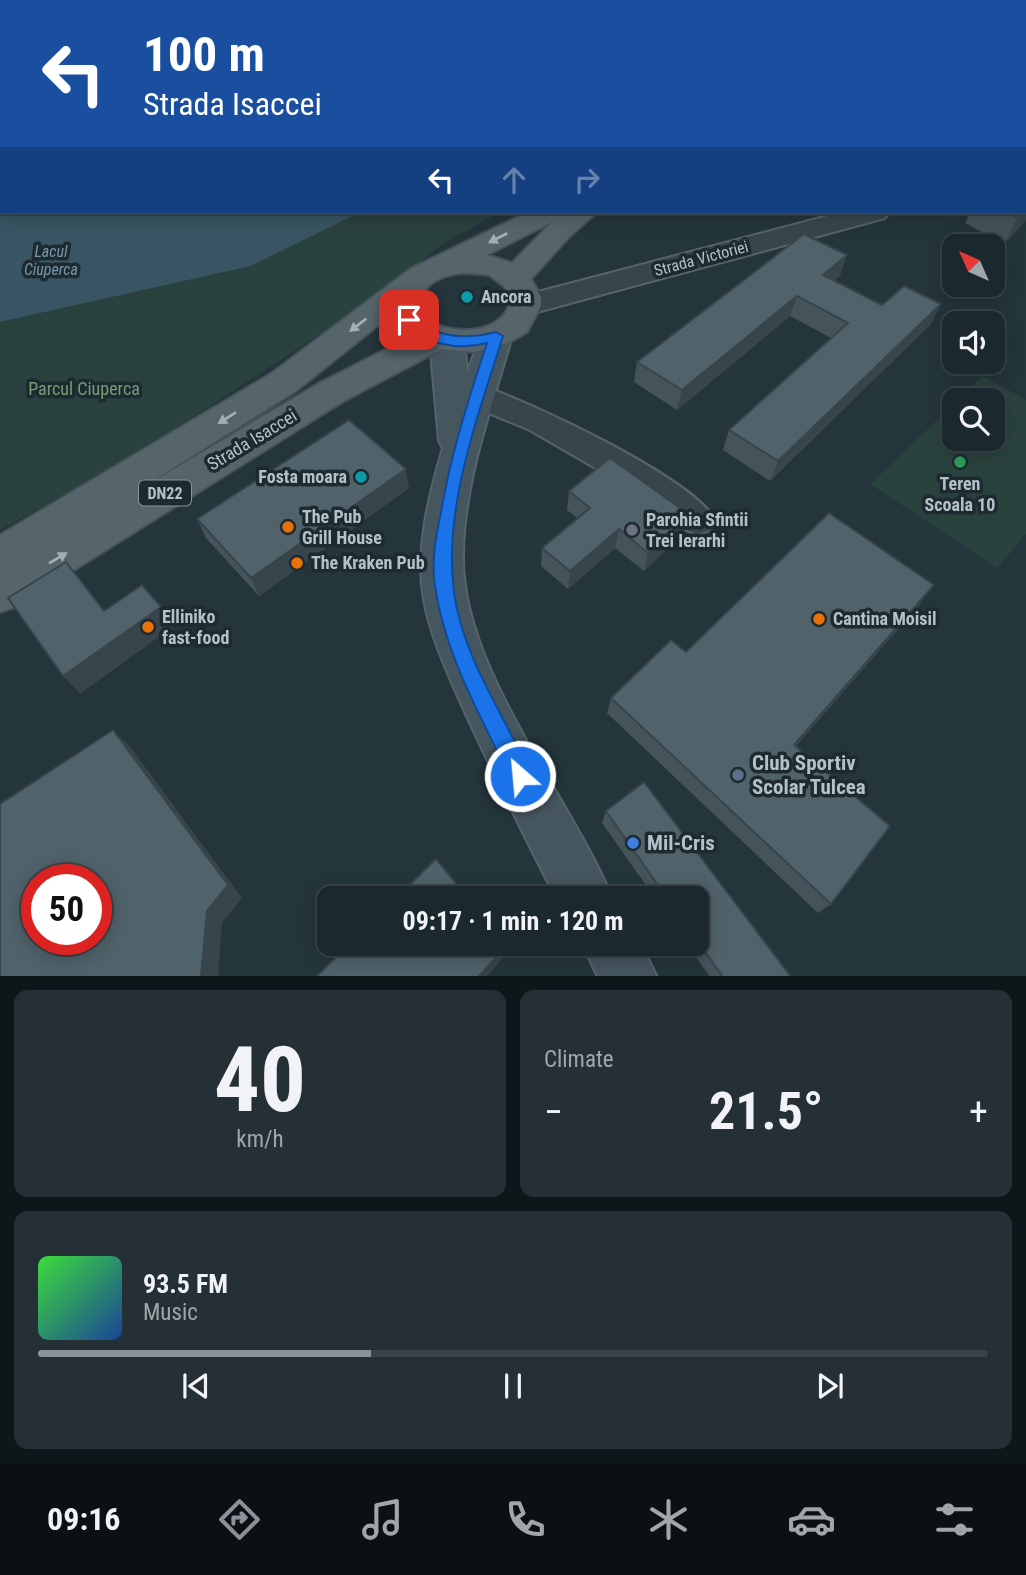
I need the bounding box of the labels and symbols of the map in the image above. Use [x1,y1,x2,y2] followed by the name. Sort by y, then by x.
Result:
[488,233,508,244] one-way arrow
[942,234,1004,298] north arrow
[652,237,750,280] street label: Strada Victoriei
[24,242,78,279] water label: Lacul Ciuperca
[481,286,532,307] place label: Ancora
[459,289,475,305] marker: Ancora
[379,290,439,350] pin
[350,318,368,333] one-way arrow
[28,378,140,399] park label: Parcul Ciuperca
[203,405,300,474] street label: Strada Isaccei
[217,412,236,425] one-way arrow
[952,454,968,470] marker: Teren Scoala 10
[258,466,347,487] place label: Fosta moara
[353,469,369,485] marker: Fosta moara
[925,473,995,515] place label: Teren Scoala 10
[139,480,191,506] road number: DN22
[302,506,382,548] place label: The Pub Grill House
[646,509,748,551] place label: Parohia Sfintii Trei Ierarhi
[280,519,296,535] marker: The Pub Grill House
[624,522,640,538] marker: Parohia Sfintii Trei Ierarhi
[49,552,68,565] one-way arrow
[311,552,425,573] place label: The Kraken Pub
[289,555,305,571] marker: The Kraken Pub
[162,606,229,648] place label: Elliniko fast-food
[833,608,937,629] place label: Cantina Moisil
[811,611,827,627] marker: Cantina Moisil
[140,619,156,635] marker: Elliniko fast-food
[483,739,557,813] position arrow
[752,751,866,799] place label: Club Sportiv Scolar Tulcea
[730,767,746,783] marker: Club Sportiv Scolar Tulcea
[647,831,715,855] place label: Mil-Cris
[625,835,641,851] marker: Mil-Cris
[21,864,112,955] speed limit sign: 50

